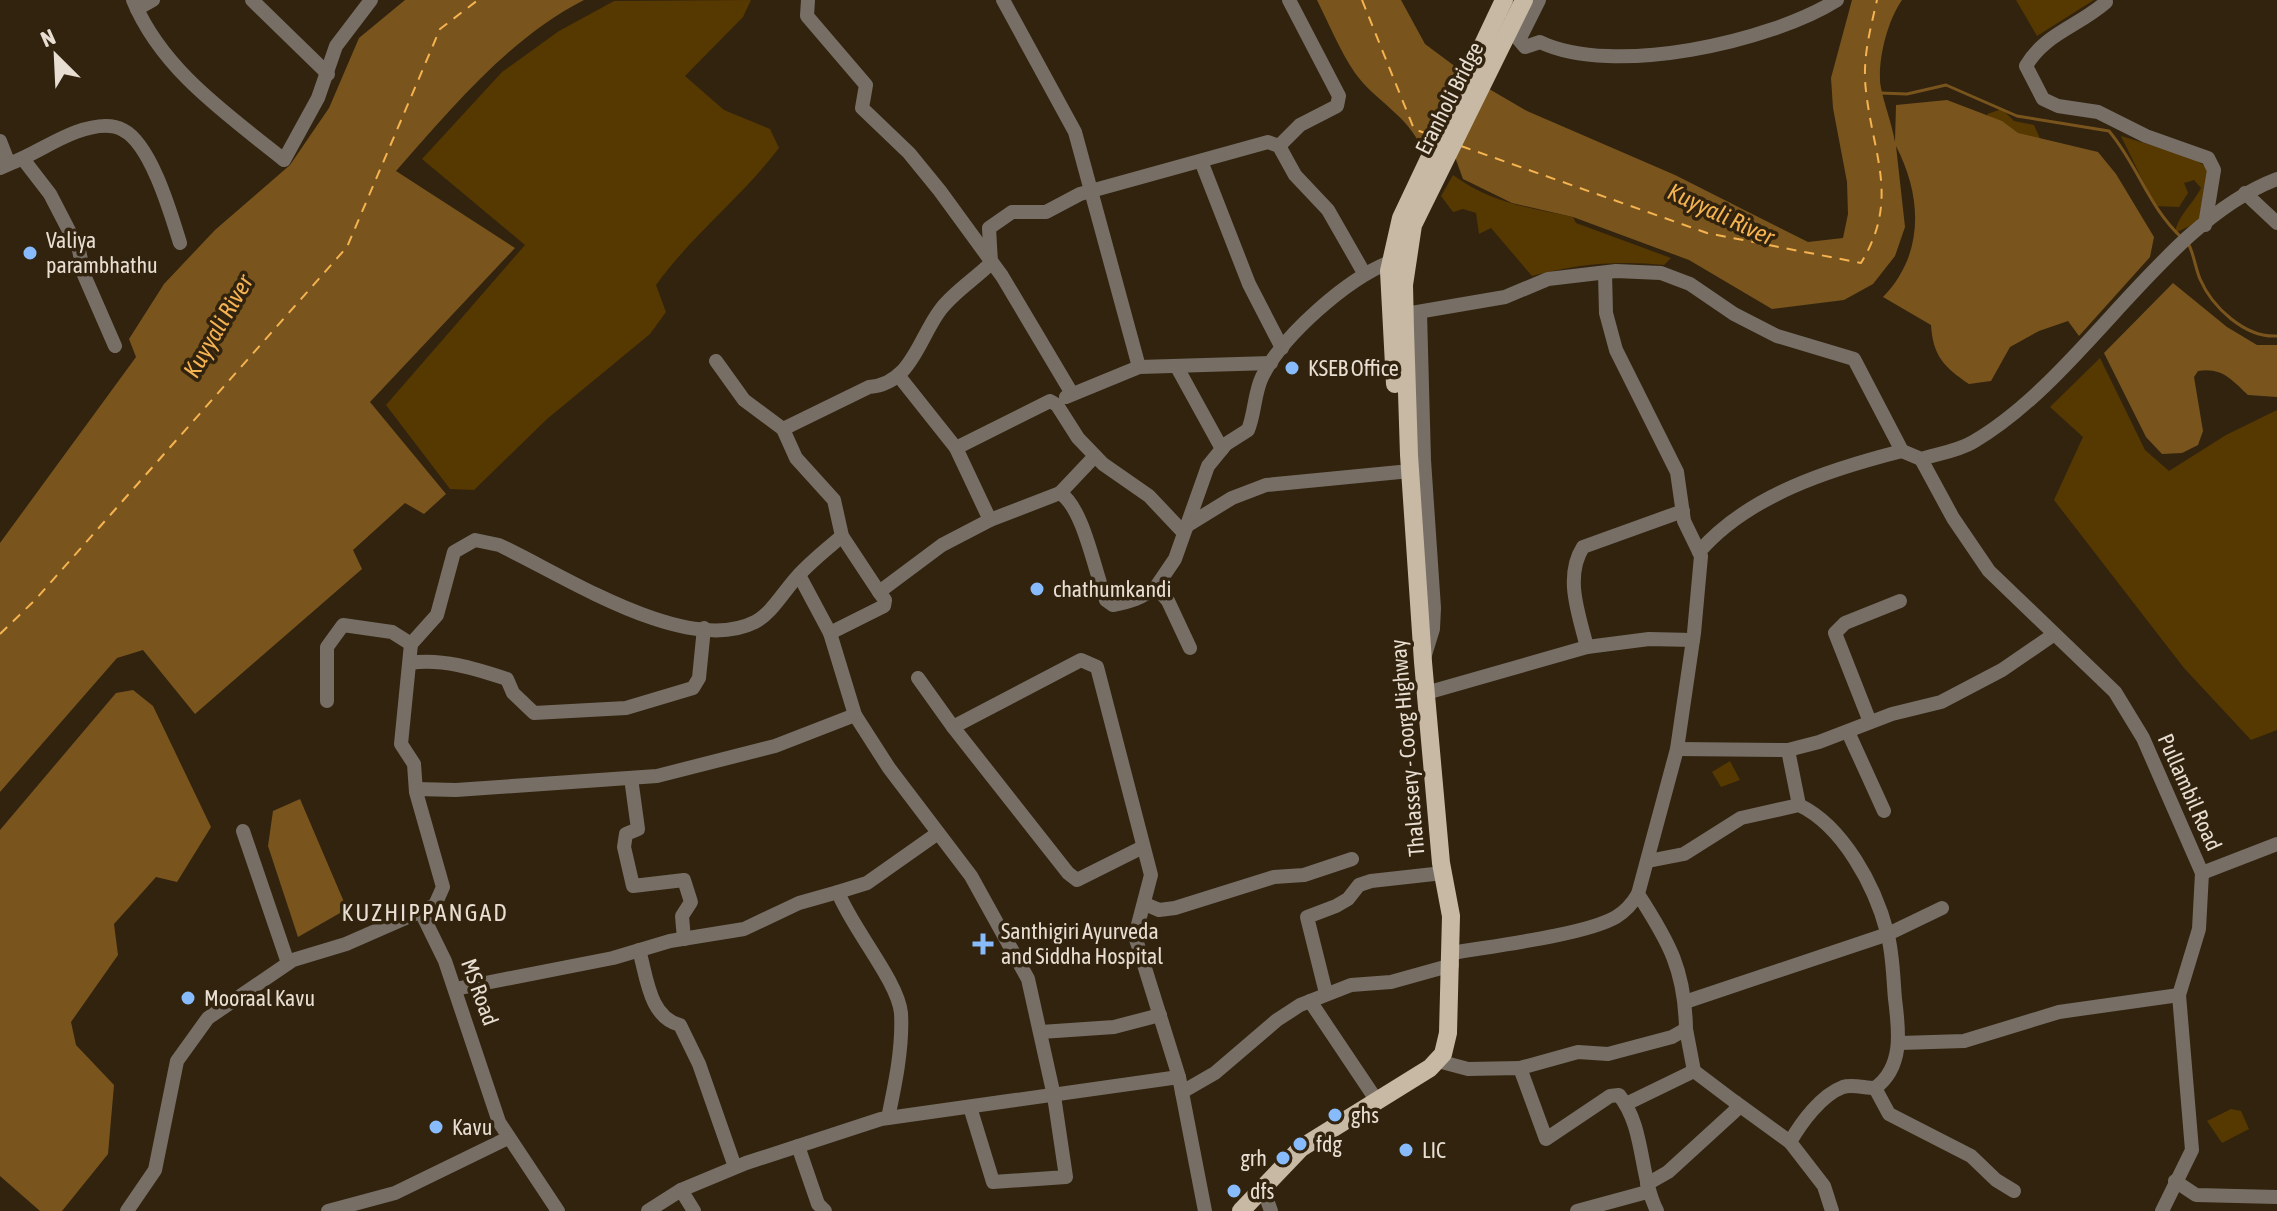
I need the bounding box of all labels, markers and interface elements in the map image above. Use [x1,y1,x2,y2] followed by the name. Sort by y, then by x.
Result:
[16,16,96,96] north arrow
[37,23,59,52] text: N
[1410,37,1488,159] street label: Eranholi Bridge
[1664,178,1779,251] water label: Kuyyali River
[46,227,158,278] place label: Valiya parambhathu
[21,244,39,262] marker: Valiya parambhathu
[178,269,259,382] water label: Kuyyali River
[1308,355,1399,381] place label: KSEB Office
[1283,359,1301,377] marker: KSEB Office
[1053,576,1172,602] place label: chathumkandi
[1028,580,1046,598] marker: chathumkandi
[1385,638,1429,858] street label: Thalassery - Coorg Highway
[2153,729,2227,855] street label: Pullambil Road
[341,899,509,926] district label: KUZHIPPANGAD
[1001,918,1163,969] place label: Santhigiri Ayurveda and Siddha Hospital
[972,933,994,955] marker: Santhigiri Ayurveda and Siddha Hospital
[456,955,504,1029] street label: MS Road
[204,985,315,1011] place label: Mooraal Kavu
[179,989,197,1007] marker: Mooraal Kavu
[1351,1102,1379,1128] place label: ghs
[1326,1106,1344,1124] marker: ghs
[452,1114,492,1140] place label: Kavu
[427,1118,445,1136] marker: Kavu
[1316,1131,1343,1157] place label: fdg
[1291,1135,1309,1153] marker: fdg
[1422,1137,1446,1163] place label: LIC
[1397,1141,1415,1159] marker: LIC
[1240,1145,1267,1171] place label: grh
[1274,1149,1292,1167] marker: grh
[1250,1178,1275,1204] place label: dfs
[1225,1182,1243,1200] marker: dfs

